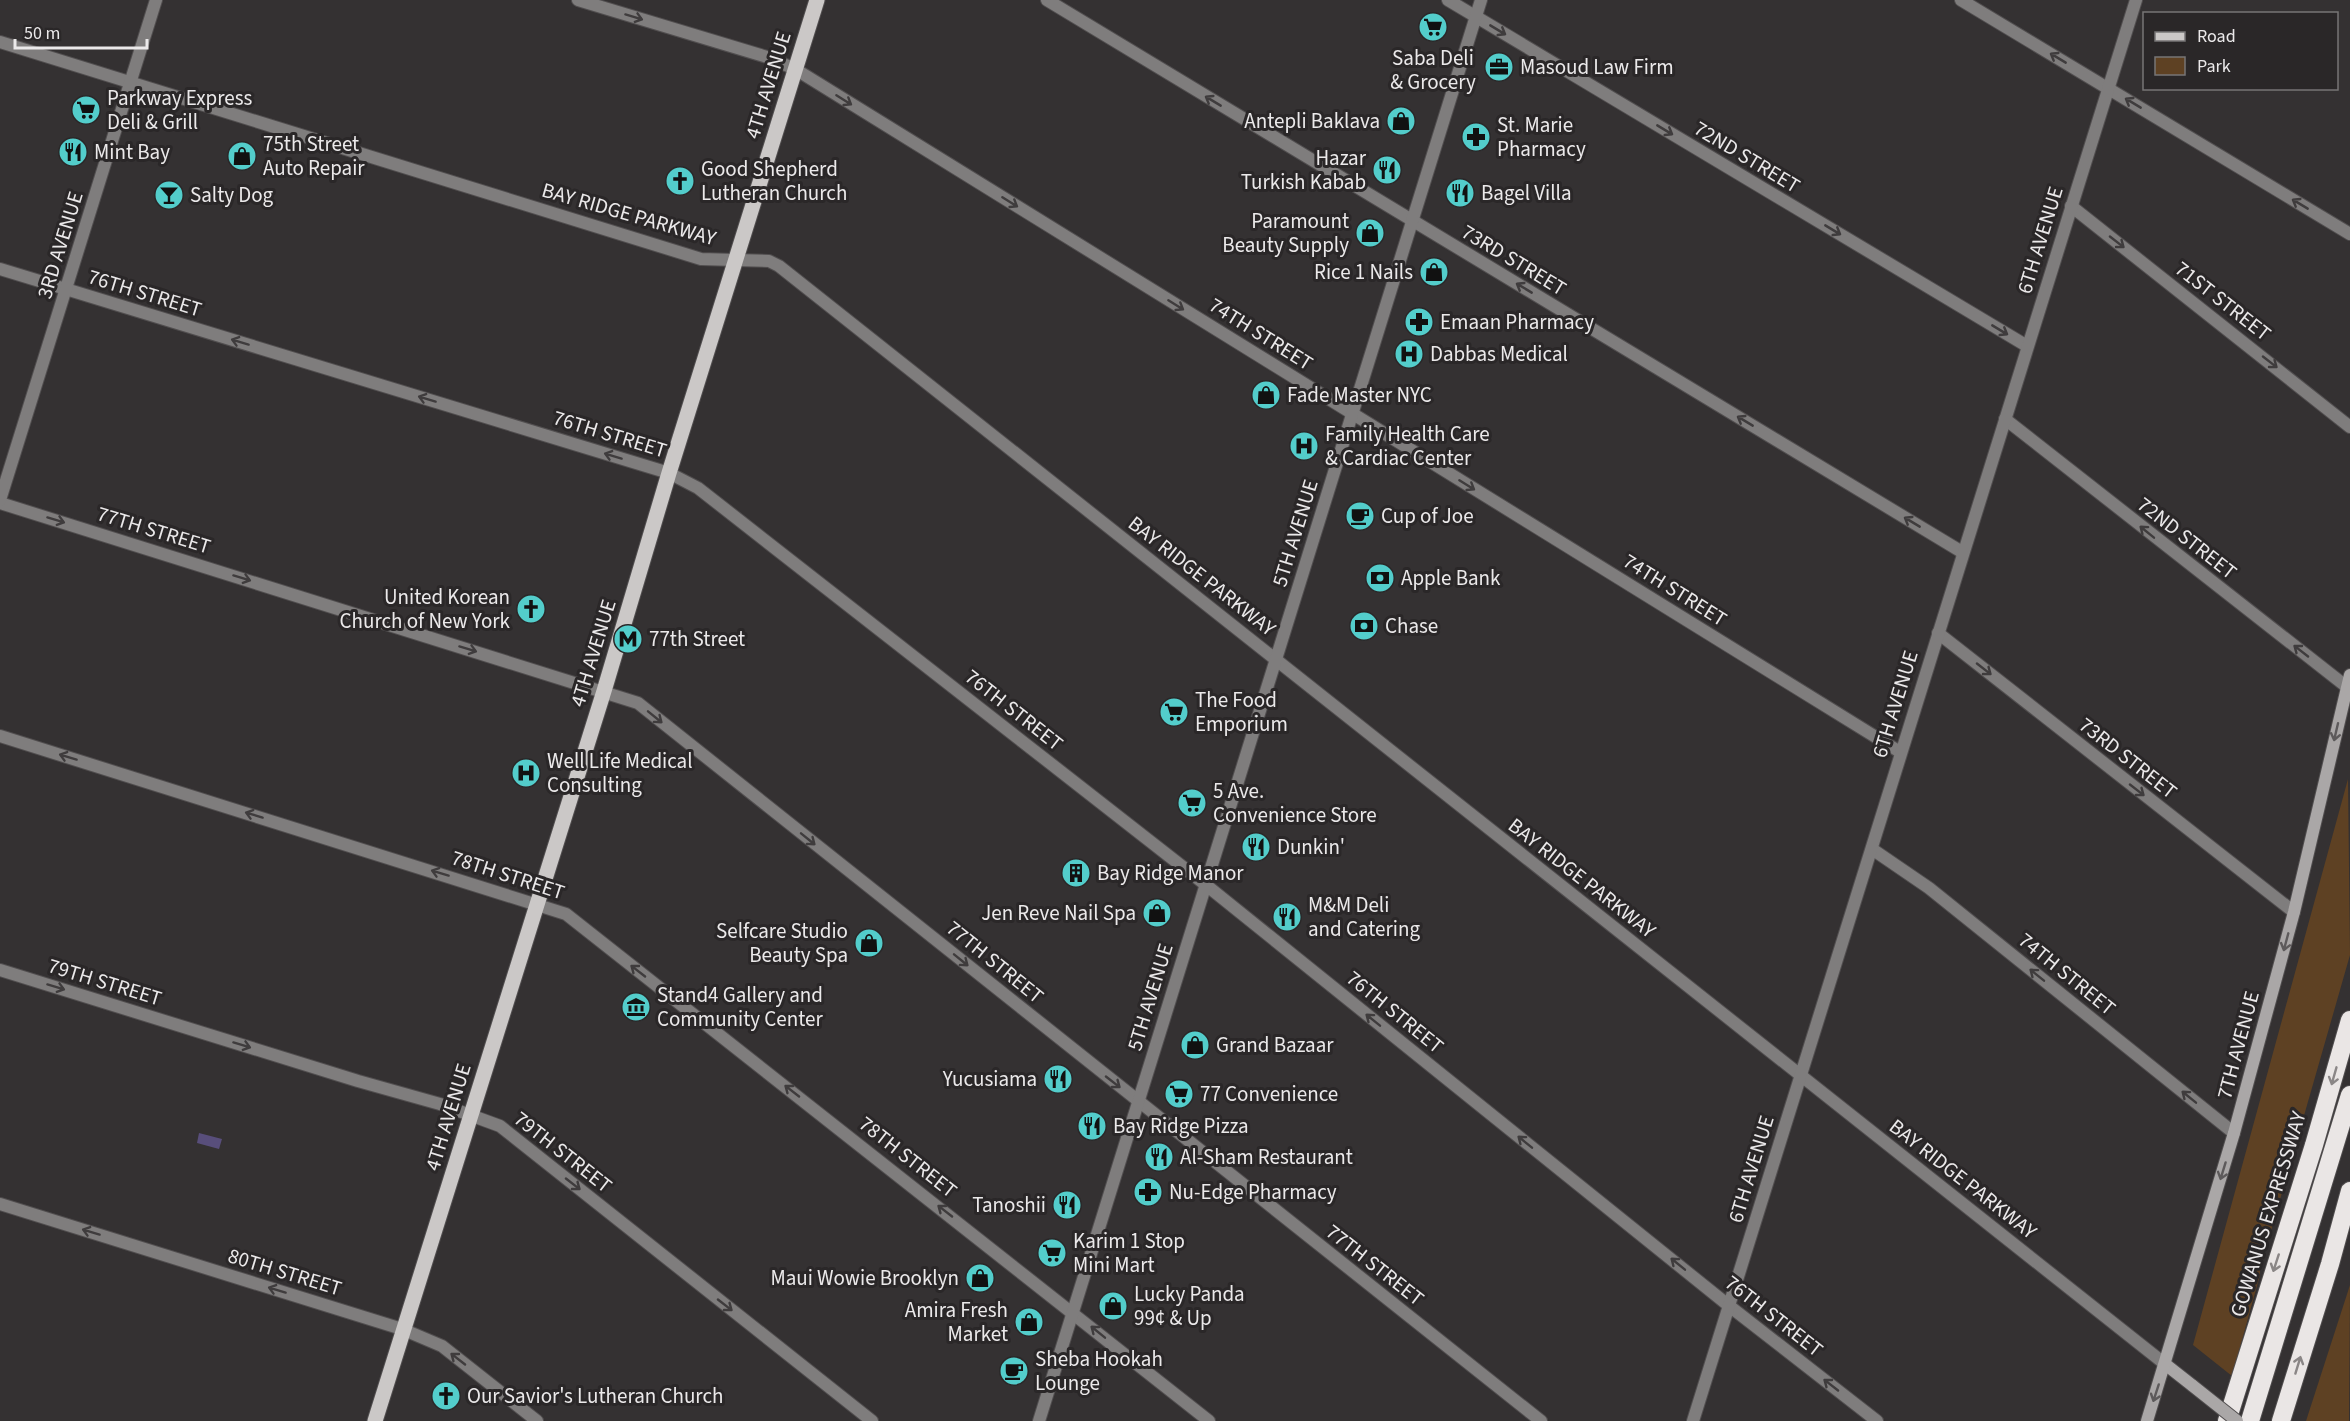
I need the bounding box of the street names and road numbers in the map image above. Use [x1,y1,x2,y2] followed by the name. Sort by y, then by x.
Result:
[737,28,799,142] street label: 4TH AVENUE
[1688,114,1806,200] street label: 72ND STREET
[538,175,721,254] street label: BAY RIDGE PARKWAY
[2009,183,2071,297] street label: 6TH AVENUE
[29,188,91,302] street label: 3RD AVENUE
[1456,217,1572,303] street label: 73RD STREET
[2169,254,2277,348] street label: 71ST STREET
[84,261,206,325] street label: 76TH STREET
[1203,290,1319,378] street label: 74TH STREET
[549,402,671,466] street label: 76TH STREET
[1264,476,1326,590] street label: 5TH AVENUE
[2131,490,2243,586] street label: 72ND STREET
[93,498,215,562] street label: 77TH STREET
[1122,509,1283,644] street label: BAY RIDGE PARKWAY
[1617,546,1733,634] street label: 74TH STREET
[562,596,624,710] street label: 4TH AVENUE
[1864,647,1926,761] street label: 6TH AVENUE
[959,662,1069,758] street label: 76TH STREET
[2073,710,2183,806] street label: 73RD STREET
[1502,811,1663,946] street label: BAY RIDGE PARKWAY
[448,843,568,907] street label: 78TH STREET
[940,913,1050,1011] street label: 77TH STREET
[2012,925,2122,1023] street label: 74TH STREET
[1119,940,1181,1054] street label: 5TH AVENUE
[44,950,166,1014] street label: 79TH STREET
[1340,963,1450,1061] street label: 76TH STREET
[2209,988,2267,1102] street label: 7TH AVENUE
[417,1060,479,1174] street label: 4TH AVENUE
[508,1104,618,1200] street label: 79TH STREET
[2222,1107,2314,1320] street label: GOWANUS EXPRESSWAY
[853,1109,963,1205] street label: 78TH STREET
[1720,1112,1782,1226] street label: 6TH AVENUE
[1883,1112,2044,1247] street label: BAY RIDGE PARKWAY
[1320,1217,1430,1313] street label: 77TH STREET
[224,1240,346,1304] street label: 80TH STREET
[1719,1268,1829,1364] street label: 76TH STREET

